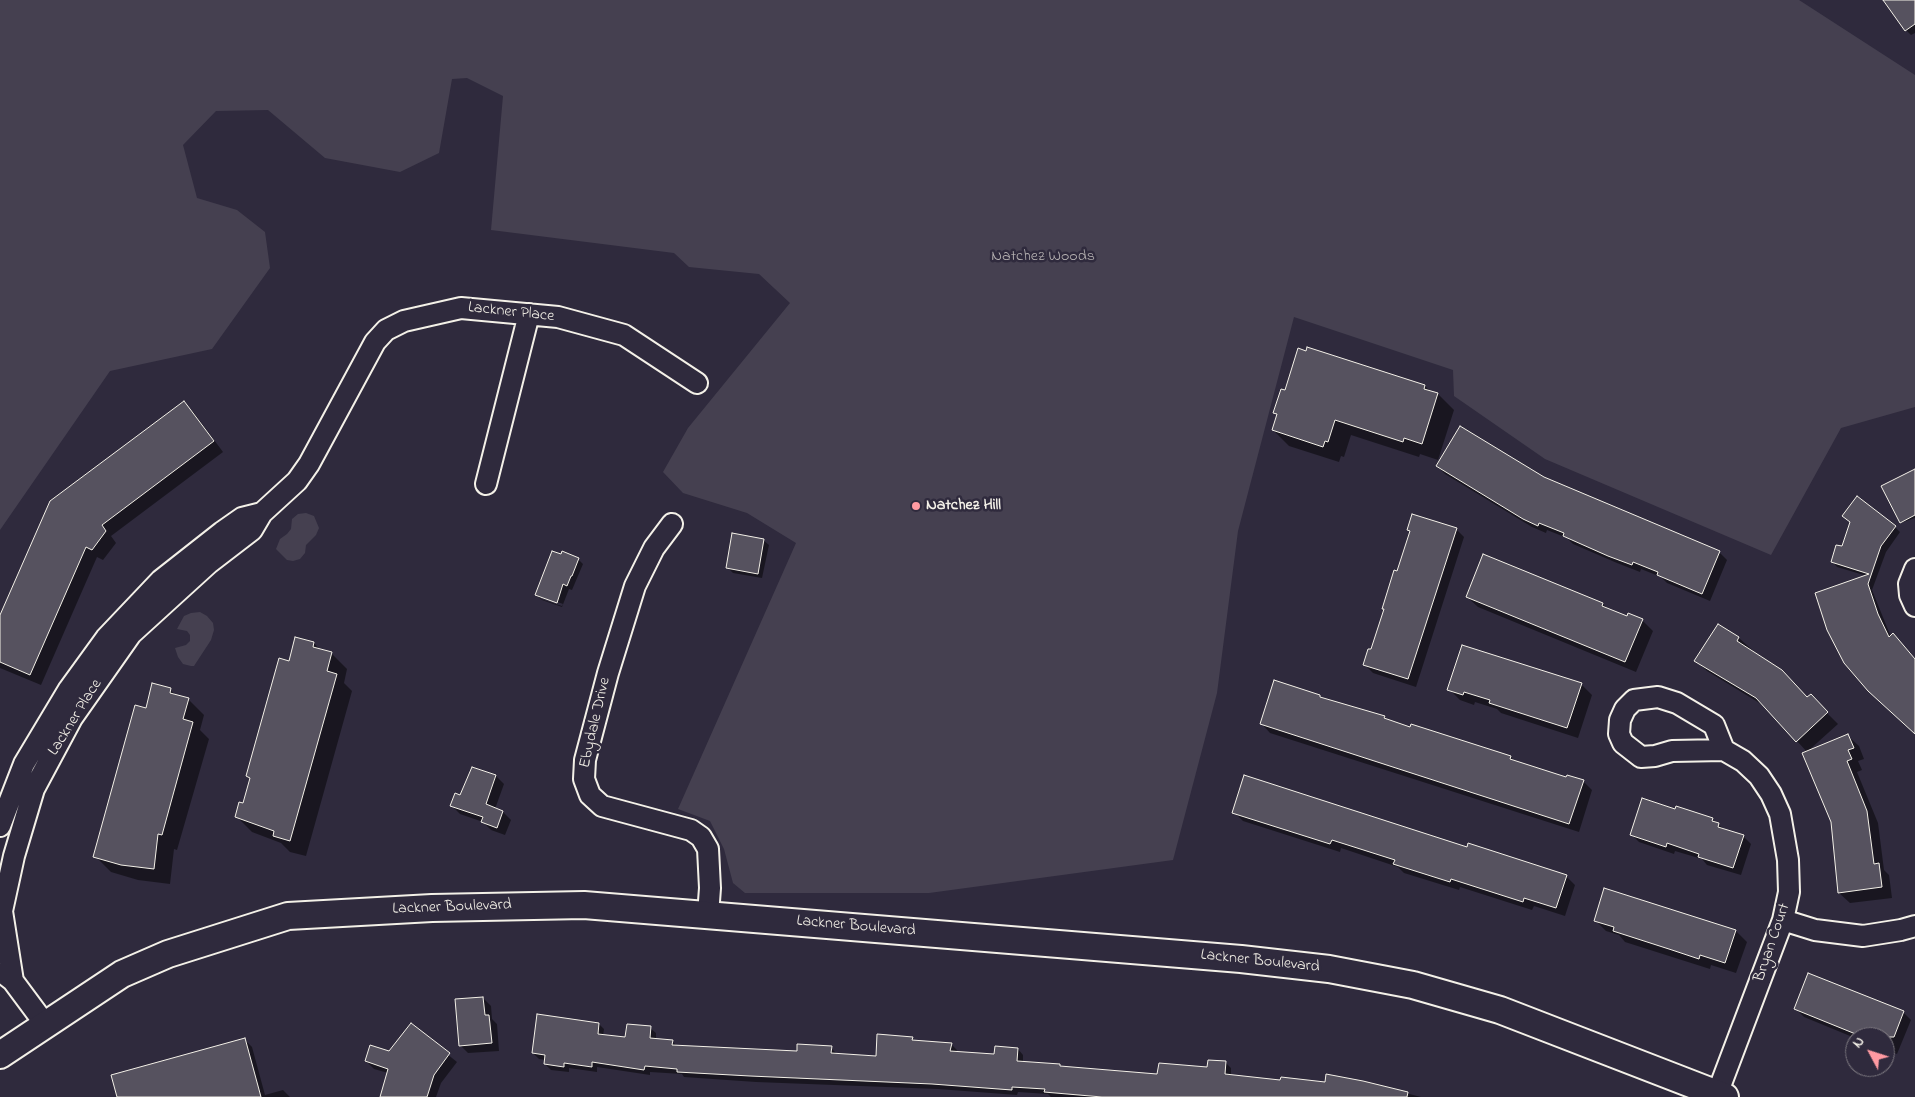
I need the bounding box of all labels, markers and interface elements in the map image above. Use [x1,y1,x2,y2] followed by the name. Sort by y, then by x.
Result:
[991,247,1095,267] park label: Natchez Woods
[467,299,555,327] street label: Lackner Place
[926,496,1001,516] place label: Natchez Hill
[910,500,922,512] marker: Natchez Hill
[45,676,107,760] street label: Lackner Place
[576,676,616,770] street label: Ebydale Drive
[392,896,512,920] street label: Lackner Boulevard
[1751,901,1795,985] street label: Bryan Court
[796,912,916,942] street label: Lackner Boulevard
[1200,946,1320,978] street label: Lackner Boulevard
[1845,1027,1895,1077] north arrow
[1848,1032,1870,1053] text: N

